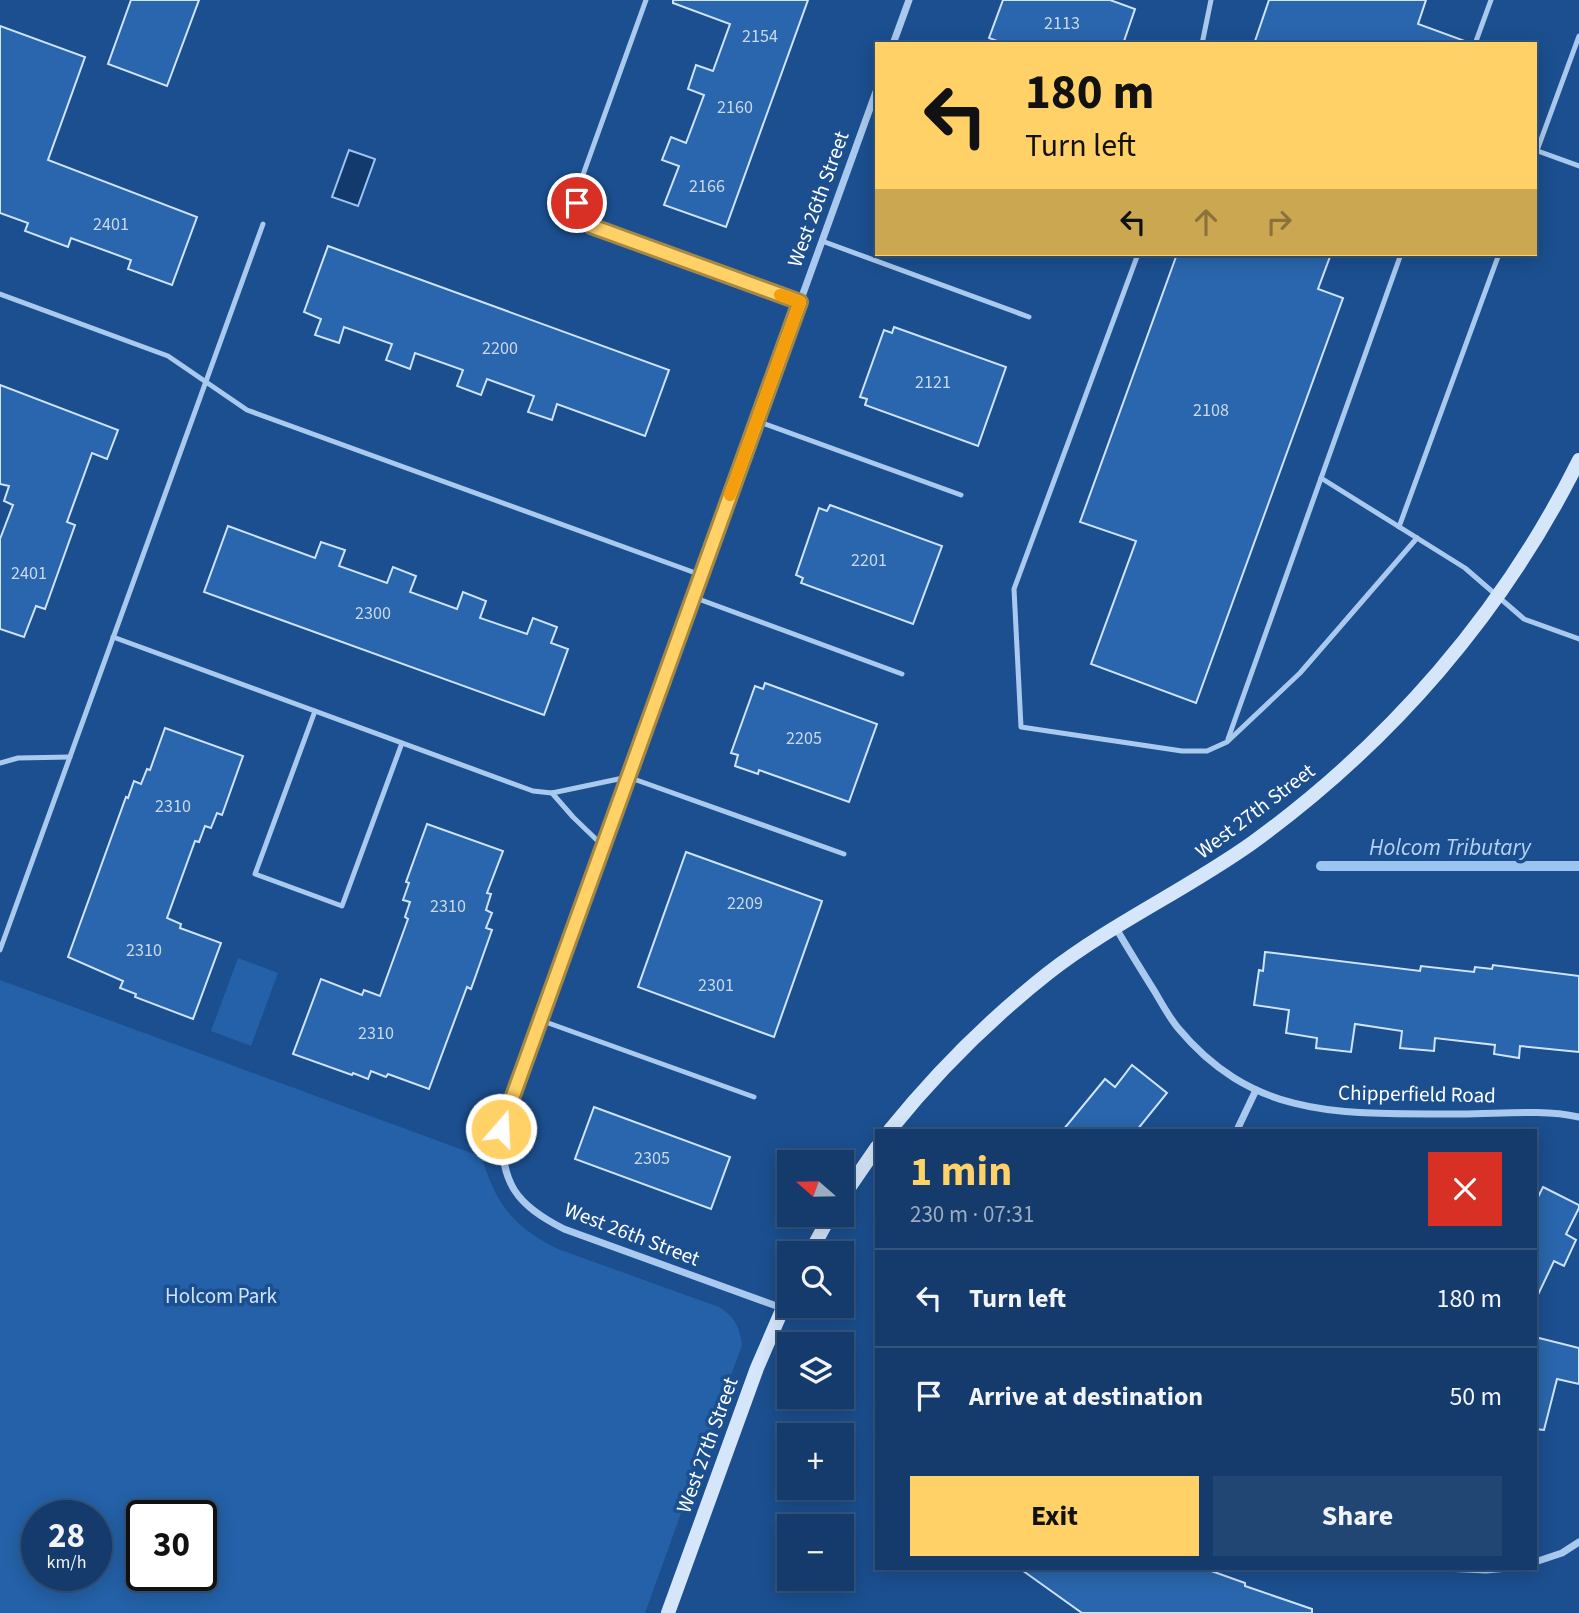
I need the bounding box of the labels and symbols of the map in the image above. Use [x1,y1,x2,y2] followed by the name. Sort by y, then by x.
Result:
[1044,11,1080,36] house number: 2113
[742,24,778,49] house number: 2154
[717,95,753,120] house number: 2160
[779,127,857,271] street label: West 26th Street
[547,173,607,233] pin
[689,174,725,199] house number: 2166
[93,212,129,237] house number: 2401
[482,336,518,361] house number: 2200
[915,370,951,395] house number: 2121
[1193,398,1229,423] house number: 2108
[851,548,887,573] house number: 2201
[11,561,47,586] house number: 2401
[355,601,391,626] house number: 2300
[786,726,822,751] house number: 2205
[1189,756,1321,866] street label: West 27th Street
[155,794,191,819] house number: 2310
[1369,831,1533,864] water label: Holcom Tributary
[727,891,763,916] house number: 2209
[430,894,466,919] house number: 2310
[126,938,162,963] house number: 2310
[698,973,734,998] house number: 2301
[358,1021,394,1046] house number: 2310
[1338,1078,1496,1110] street label: Chipperfield Road
[464,1092,538,1166] position arrow
[634,1146,670,1171] house number: 2305
[777,1150,854,1227] north arrow
[560,1194,704,1274] street label: West 26th Street
[165,1281,278,1311] park label: Holcom Park
[668,1373,746,1517] street label: West 27th Street
[126,1500,217,1591] speed limit sign: 30

